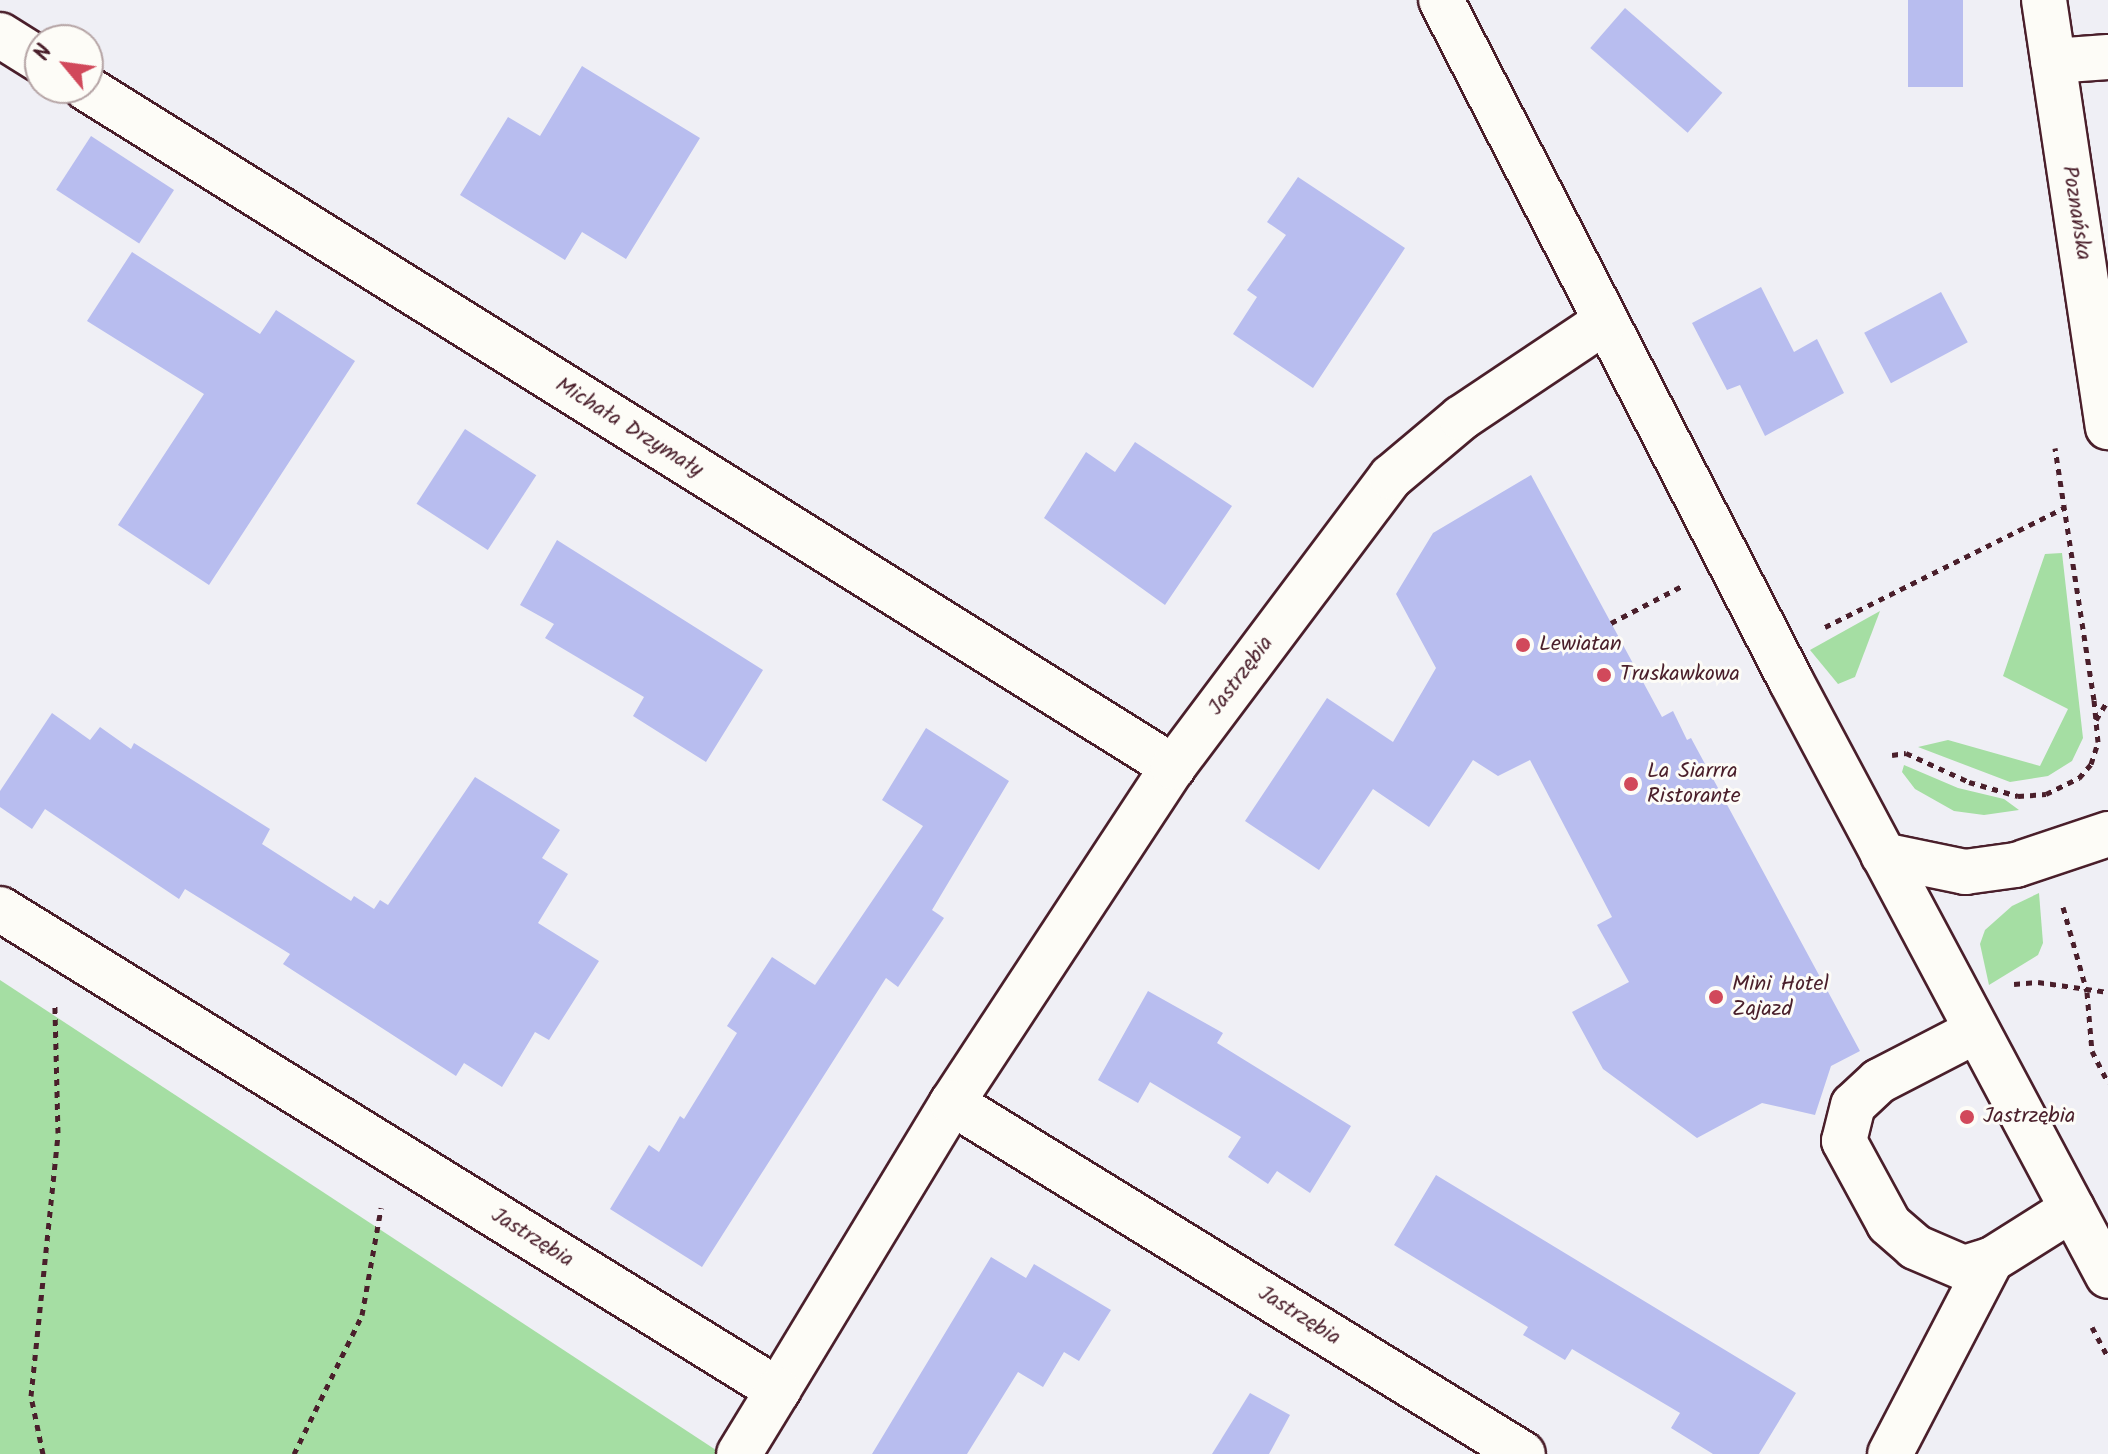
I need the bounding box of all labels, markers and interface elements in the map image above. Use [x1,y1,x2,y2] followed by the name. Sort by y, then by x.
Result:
[24,24,104,104] north arrow
[26,39,63,68] text: N
[2056,164,2096,262] street label: Poznańska
[550,372,708,484] street label: Michała Drzymały
[1203,631,1279,721] street label: Jastrzębia
[1539,632,1622,658] place label: Lewiatan
[1514,636,1532,654] marker: Lewiatan
[1620,662,1740,688] place label: Truskawkowa
[1595,666,1613,684] marker: Truskawkowa
[1647,758,1741,810] place label: La Siarrra Ristorante
[1622,775,1640,793] marker: La Siarrra Ristorante
[1732,971,1829,1022] place label: Mini Hotel Zajazd
[1707,988,1725,1006] marker: Mini Hotel Zajazd
[1983,1104,2075,1130] place label: Jastrzębia
[1958,1108,1976,1126] marker: Jastrzębia
[486,1202,578,1274] street label: Jastrzębia
[1253,1280,1345,1352] street label: Jastrzębia

